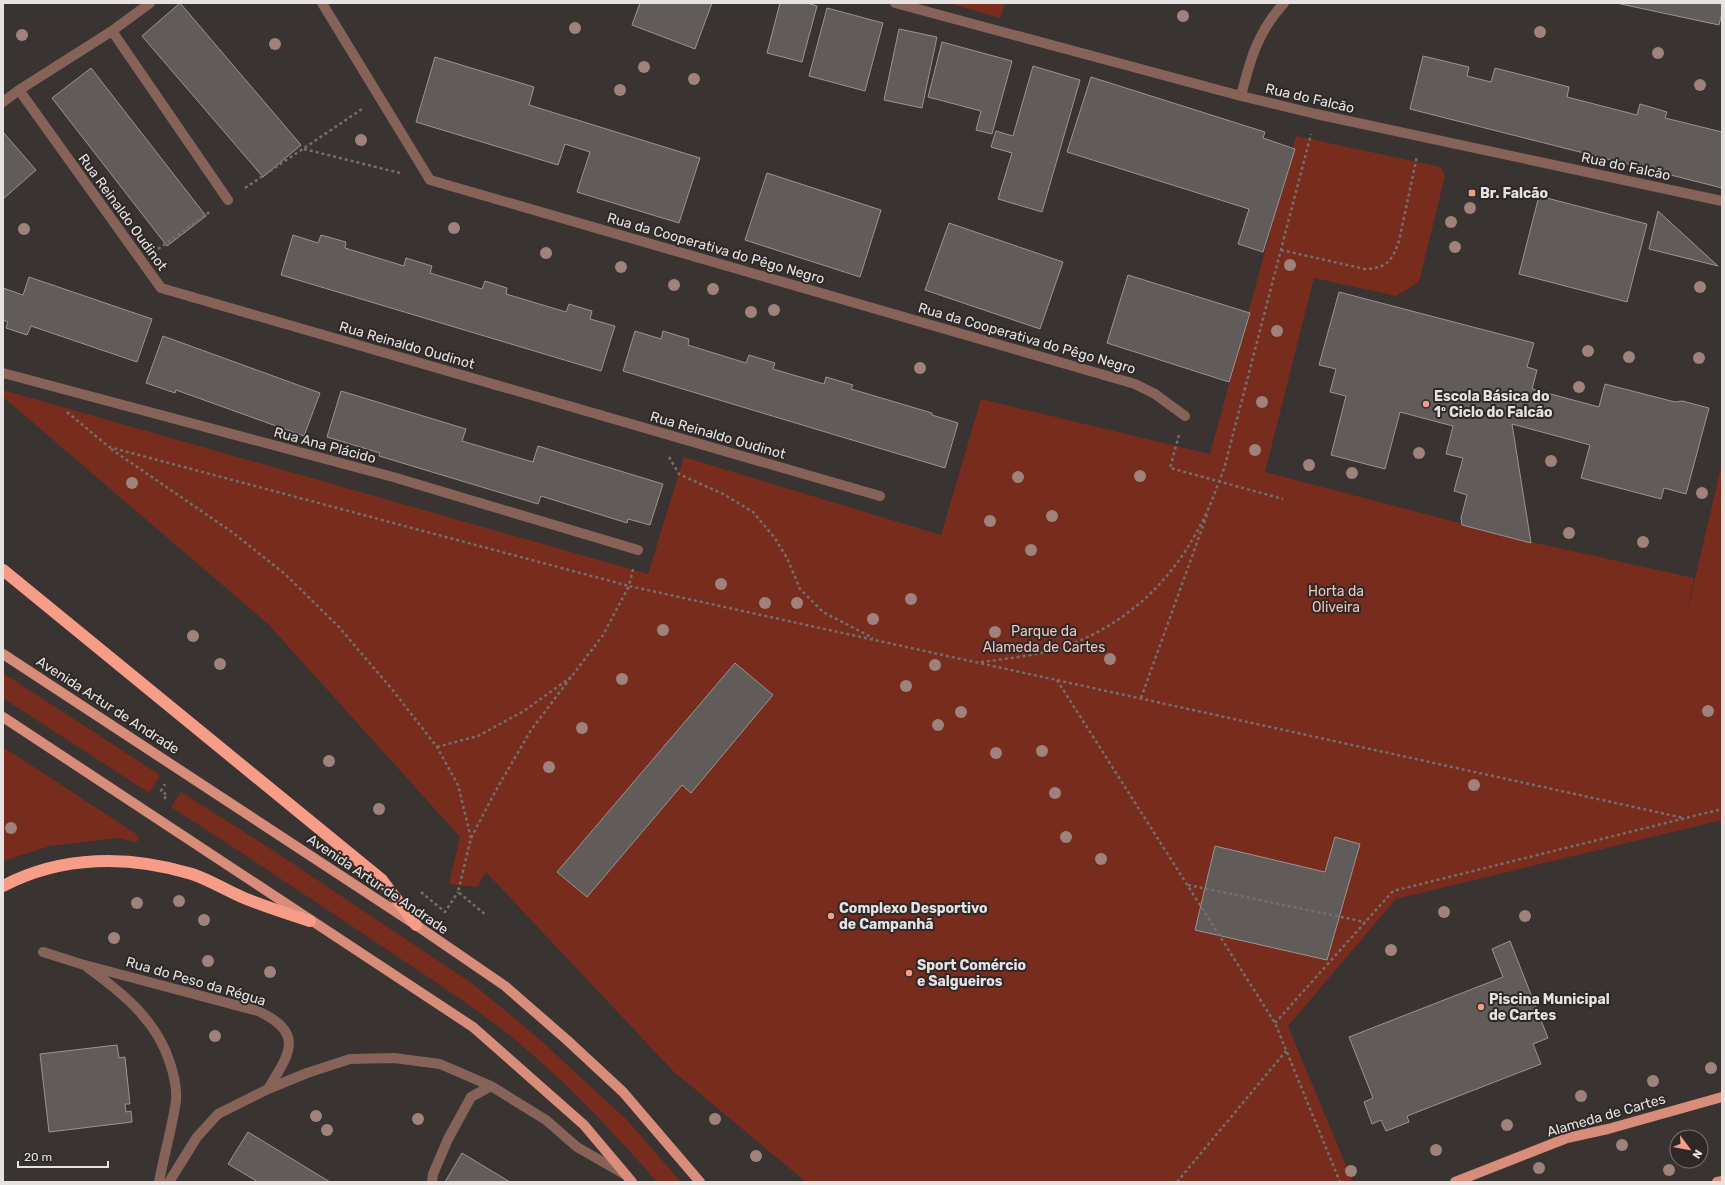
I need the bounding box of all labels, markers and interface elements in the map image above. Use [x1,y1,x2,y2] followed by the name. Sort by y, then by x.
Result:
[1264,80,1356,117] street label: Rua do Falcão
[1580,149,1672,184] street label: Rua do Falcão
[75,151,171,274] street label: Rua Reinaldo Oudinot
[1480,185,1548,202] place label: Br. Falcão
[1467,188,1477,198] marker: Br. Falcão
[605,209,827,288] street label: Rua da Cooperativa do Pêgo Negro
[916,299,1138,378] street label: Rua da Cooperativa do Pêgo Negro
[337,318,477,373] street label: Rua Reinaldo Oudinot
[1434,388,1553,421] place label: Escola Básica do 1º Ciclo do Falcão
[1421,399,1431,409] marker: Escola Básica do 1º Ciclo do Falcão
[648,408,788,463] street label: Rua Reinaldo Oudinot
[272,424,378,467] street label: Rua Ana Plácido
[1308,583,1364,616] park label: Horta da Oliveira
[983,623,1105,656] park label: Parque da Alameda de Cartes
[33,653,182,758] street label: Avenida Artur de Andrade
[304,831,452,938] street label: Avenida Artur de Andrade
[839,900,988,933] place label: Complexo Desportivo de Campanhã
[826,911,836,921] marker: Complexo Desportivo de Campanhã
[124,953,268,1010] street label: Rua do Peso da Régua
[917,957,1026,990] place label: Sport Comércio e Salgueiros
[904,968,914,978] marker: Sport Comércio e Salgueiros
[1489,991,1610,1024] place label: Piscina Municipal de Cartes
[1476,1002,1486,1012] marker: Piscina Municipal de Cartes
[1545,1090,1667,1141] street label: Alameda de Cartes
[1669,1129,1709,1169] north arrow
[18,1143,108,1169] scale bar
[1689,1147,1705,1161] text: N
[24,1150,52,1164] text: 20 m

